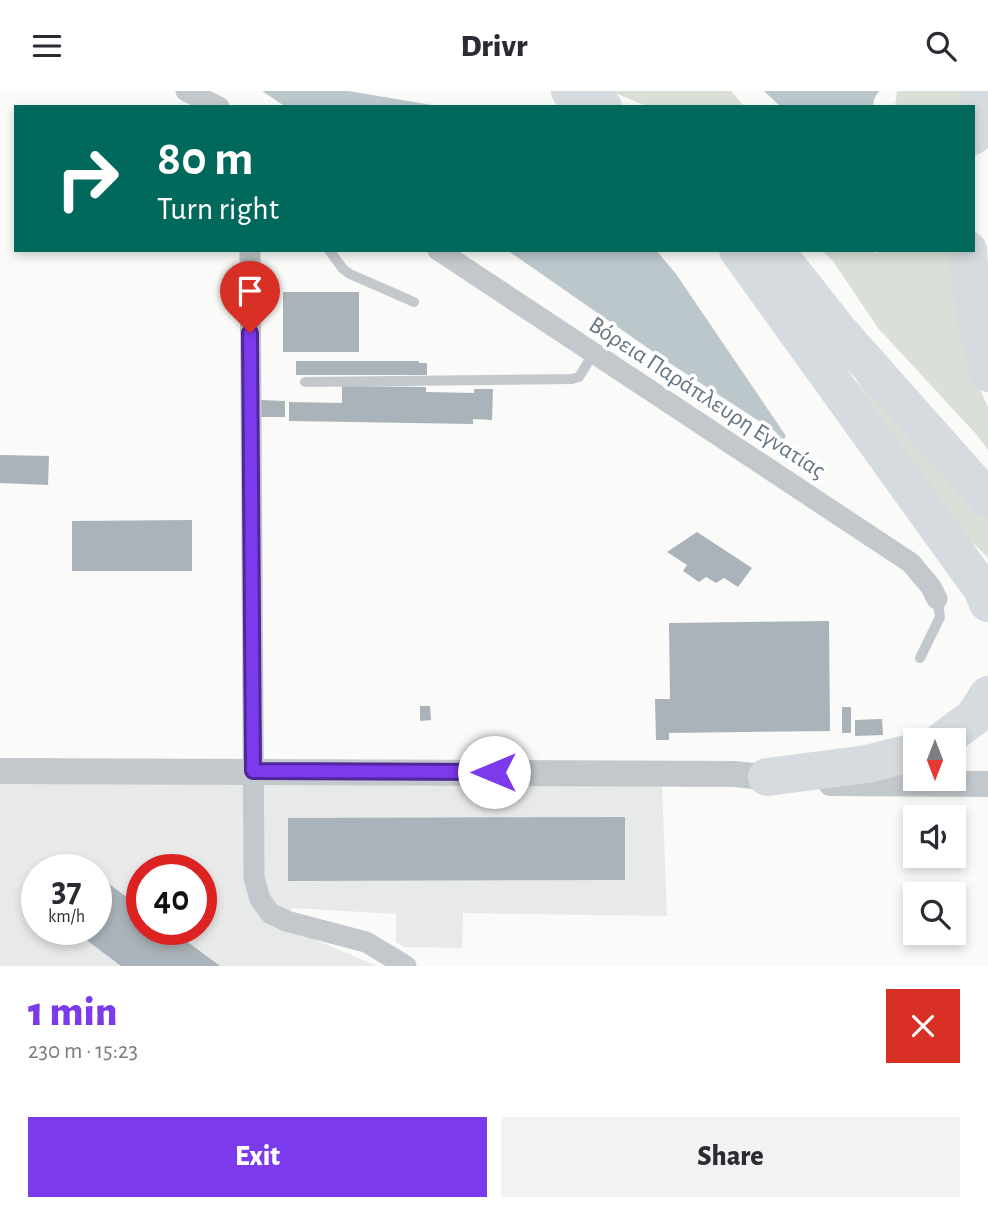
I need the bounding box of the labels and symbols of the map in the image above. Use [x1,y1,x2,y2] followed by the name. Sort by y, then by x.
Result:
[220,261,280,333] pin
[585,313,829,483] street label: Βόρεια Παράπλευρη Εγνατίας
[903,728,966,791] north arrow
[457,735,531,809] position arrow
[126,854,217,945] speed limit sign: 40

